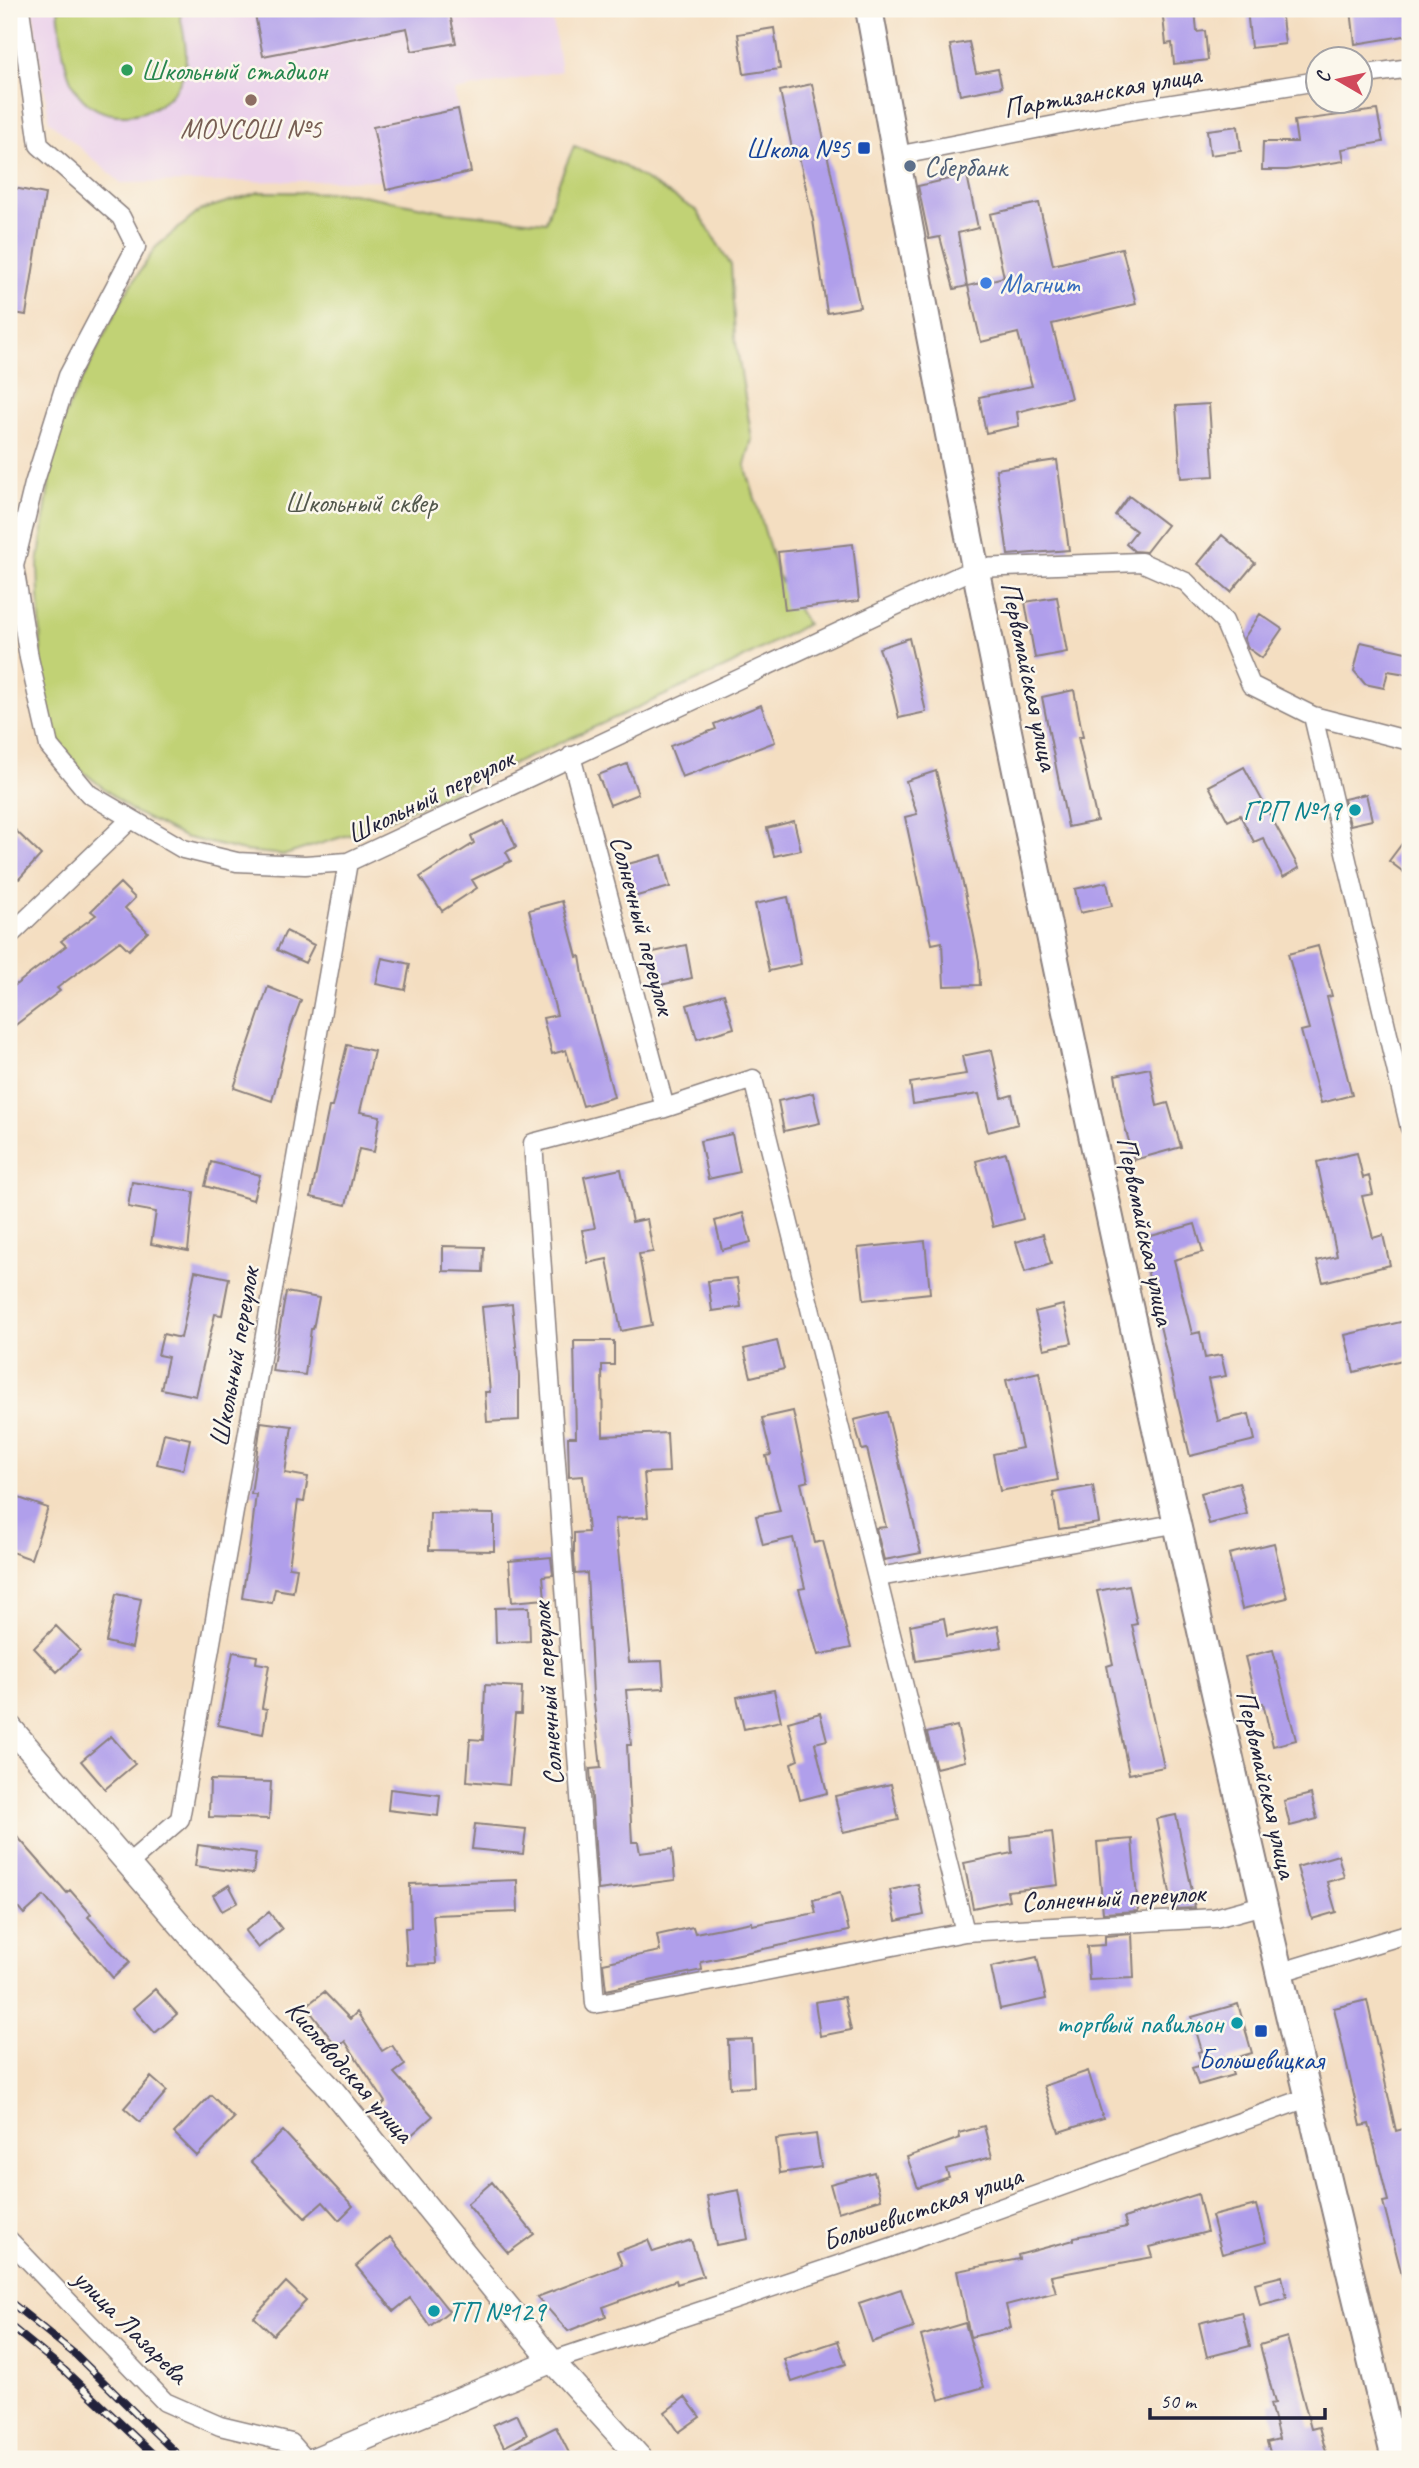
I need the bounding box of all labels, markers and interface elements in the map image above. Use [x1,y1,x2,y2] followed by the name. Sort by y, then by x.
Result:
[1304,46,1374,116] north arrow
[141,53,329,88] place label: Школьный стадион
[1001,56,1205,126] street label: Партизанская улица
[119,62,135,78] marker: Школьный стадион
[1311,68,1336,84] text: С
[243,92,259,108] marker: МОУСОШ №5
[180,111,323,146] place label: МОУСОШ №5
[746,131,851,166] place label: Школа №5
[856,140,872,156] marker: Школа №5
[924,149,1010,184] place label: Сбербанк
[902,158,918,174] marker: Сбербанк
[1000,266,1081,301] place label: Магнит
[978,275,994,291] marker: Магнит
[285,485,439,520] park label: Школьный сквер
[993,578,1067,775] street label: Первомайская улица
[341,739,522,852] street label: Школьный переулок
[1243,793,1343,828] place label: ГРП №19
[1347,802,1363,818] marker: ГРП №19
[602,832,684,1021] street label: Солнечный переулок
[1109,1133,1183,1330] street label: Первомайская улица
[201,1262,267,1449] street label: Школьный переулок
[523,1598,571,1787] street label: Солнечный переулок
[1228,1687,1306,1883] street label: Первомайская улица
[1020,1875,1208,1919] street label: Солнечный переулок
[278,1992,423,2151] street label: Кисловодская улица
[1057,2006,1225,2041] place label: торгвый павильон
[1229,2015,1245,2031] marker: торгвый павильон
[1253,2023,1269,2039] marker: Большевицкая
[1198,2042,1326,2077] place label: Большевицкая
[818,2157,1028,2259] street label: Большевистская улица
[65,2260,197,2392] street label: улица Лазарева
[448,2294,548,2329] place label: ТП №129
[426,2303,442,2319] marker: ТП №129
[1150,2377,1324,2421] scale bar
[1160,2388,1198,2414] text: 50 m

